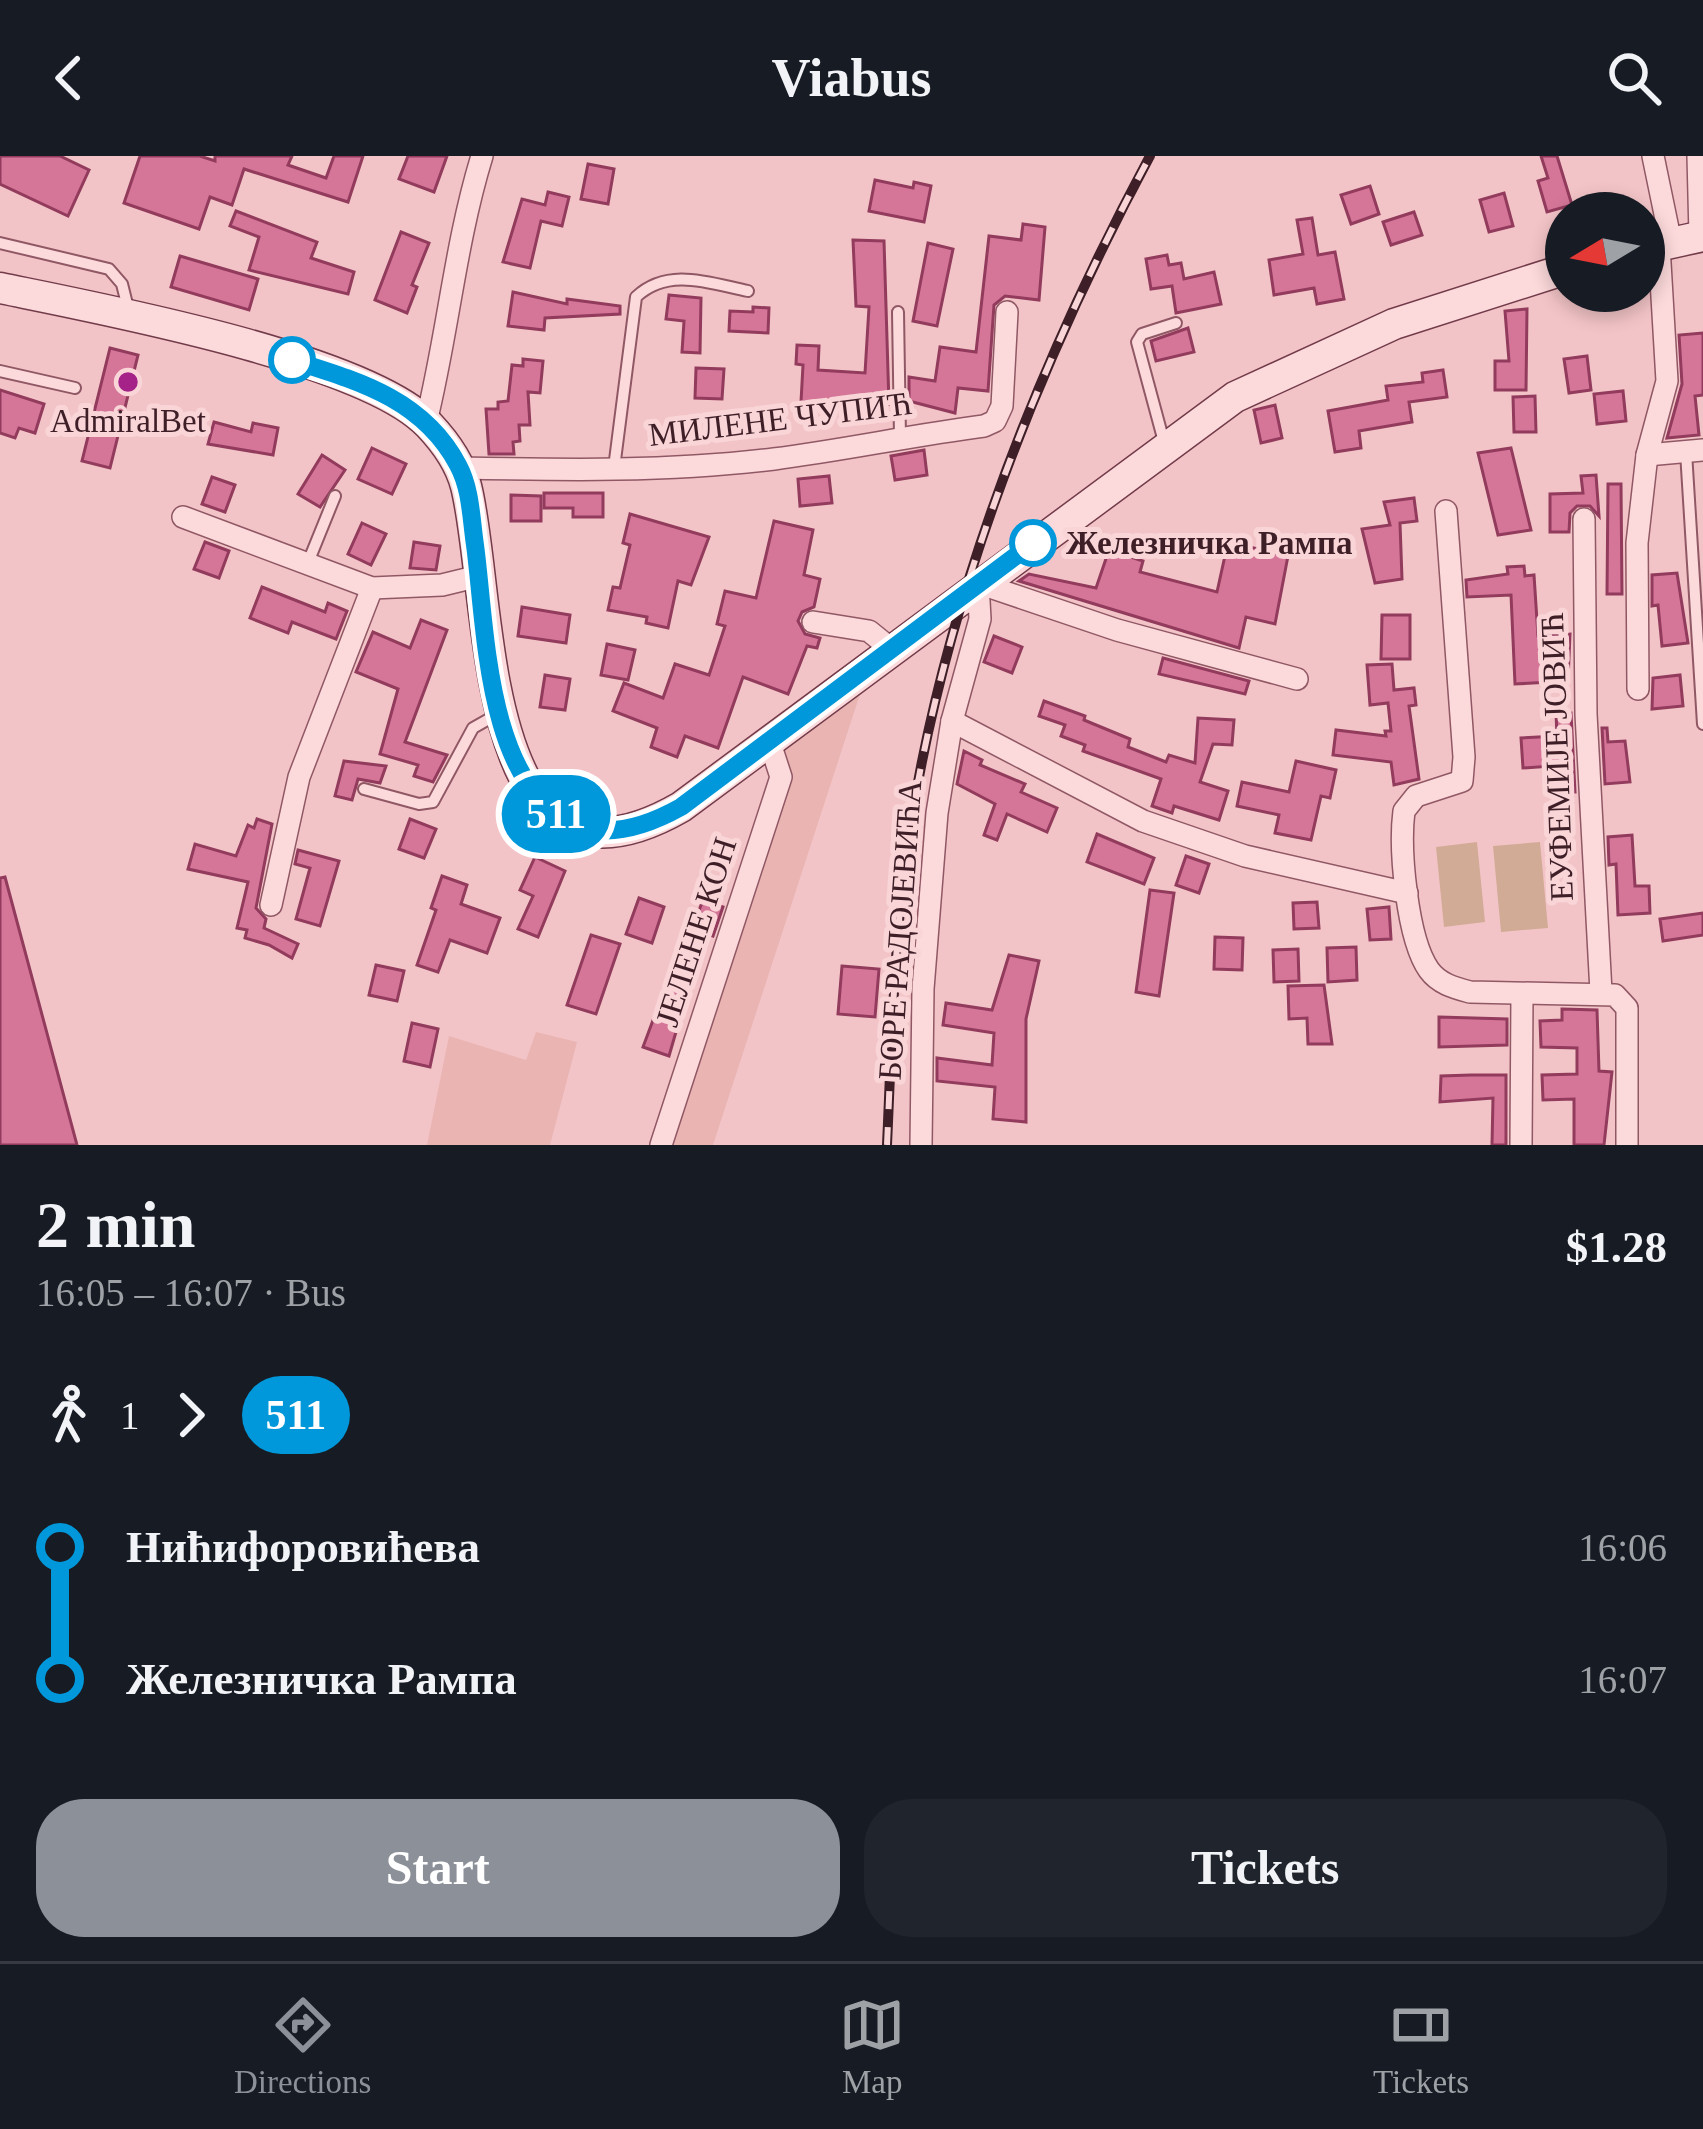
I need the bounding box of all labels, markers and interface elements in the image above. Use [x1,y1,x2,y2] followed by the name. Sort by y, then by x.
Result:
[36,45,102,111] icon: back
[1601,45,1667,111] icon: search
[771,48,932,108] text: Viabus
[1545,192,1665,312] north arrow
[1545,192,1665,312] map controls
[270,338,314,382] unlabelled marker
[115,369,141,395] marker: AdmiralBet
[646,385,914,453] street label: МИЛЕНЕ ЧУПИЋ
[50,403,206,439] place label: AdmiralBet
[1011,521,1055,565] marker: Железничка Рампа
[1066,525,1353,561] place label: Железничка Рампа
[1534,612,1580,902] street label: ЕУФЕМИЈЕ ЈОВИЋ
[487,775,625,853] line badge: 511
[872,779,928,1081] street label: БОРЕ РАДОЈЕВИЋА
[526,791,586,837] text: 511
[649,833,743,1031] street label: ЈЕЛЕНЕ КОН
[36,1188,196,1261] text: 2 min
[1566,1222,1667,1272] text: $1.28
[36,1271,346,1314] text: 16:05 – 16:07 · Bus
[36,1382,102,1448] icon: walk
[158,1382,224,1448] icon: forward
[266,1392,326,1438] text: 511
[120,1394,140,1437] text: 1
[126,1522,480,1572] text: Нићифоровићева
[1578,1526,1667,1569] text: 16:06
[126,1654,517,1704] text: Железничка Рампа
[1578,1658,1667,1701] text: 16:07
[36,1799,840,1937] button: Start
[864,1799,1667,1937] button: Tickets
[234,1992,371,2101] tab: Directions
[839,1992,905,2101] tab: Map
[1373,1992,1469,2101] tab: Tickets

